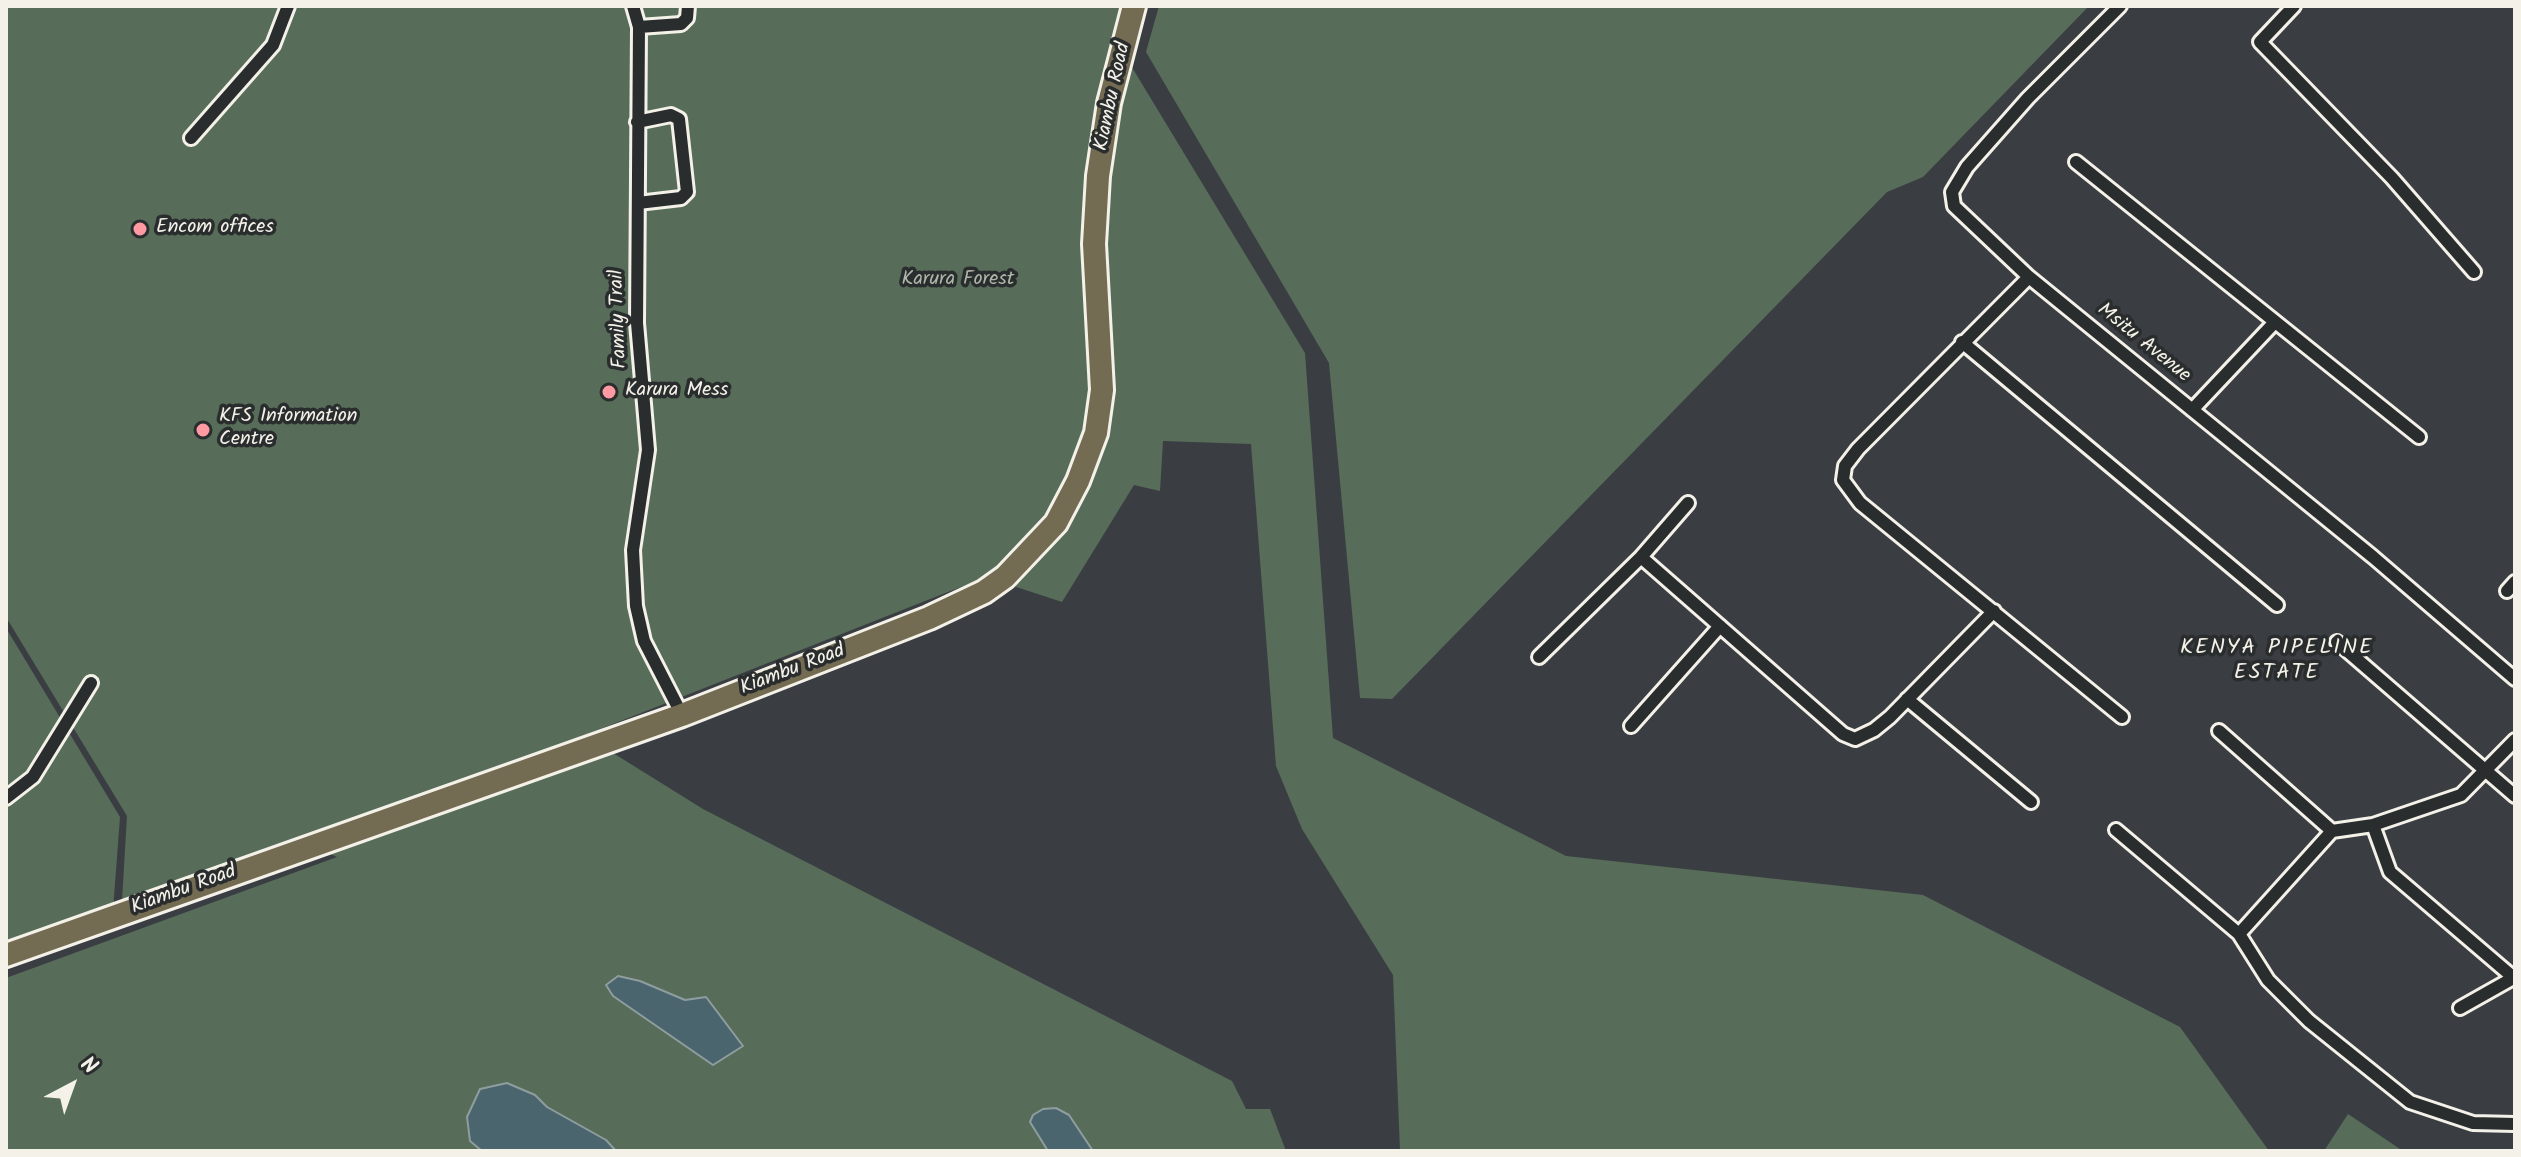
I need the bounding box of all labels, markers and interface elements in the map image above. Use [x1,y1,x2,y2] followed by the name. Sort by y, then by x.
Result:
[1091,41,1137,153] street label: Kiambu Road
[156,217,274,241] place label: Encom offices
[131,220,149,238] marker: Encom offices
[606,269,634,369] street label: Family Trail
[902,269,1014,293] park label: Karura Forest
[2091,299,2195,389] street label: Msitu Avenue
[625,380,728,404] place label: Karura Mess
[600,383,618,401] marker: Karura Mess
[219,406,357,453] place label: KFS Information Centre
[194,421,212,439] marker: KFS Information Centre
[2180,636,2374,688] district label: KENYA PIPELINE ESTATE
[737,640,849,702] street label: Kiambu Road
[128,861,240,921] street label: Kiambu Road
[32,1045,112,1125] north arrow
[71,1049,105,1084] text: N

